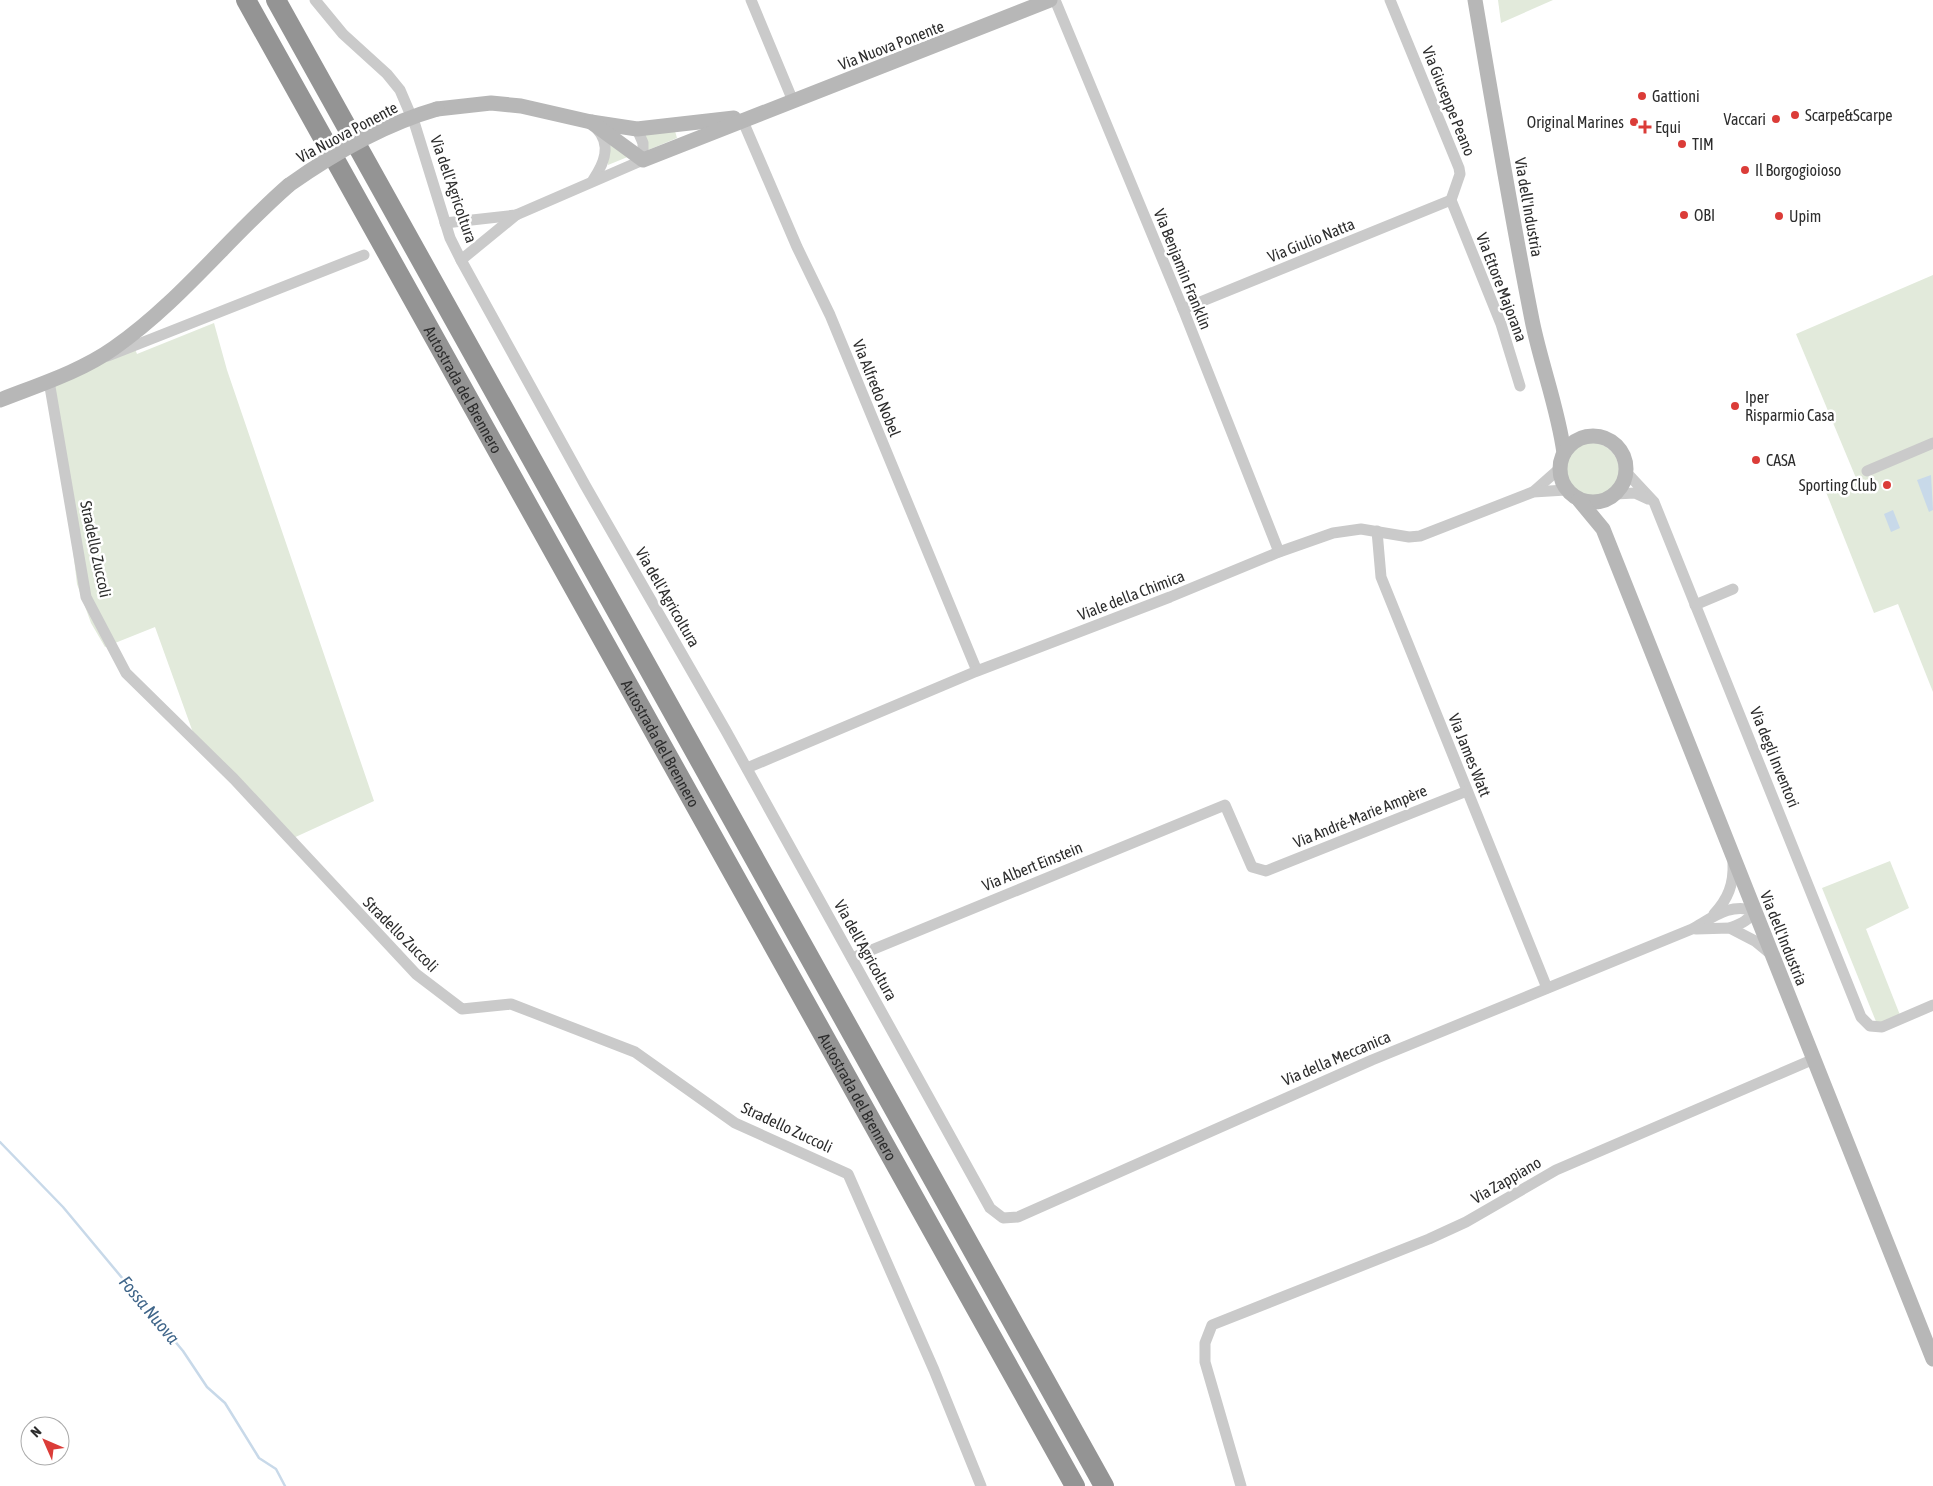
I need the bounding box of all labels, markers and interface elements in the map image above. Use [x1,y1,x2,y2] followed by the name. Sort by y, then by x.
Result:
[836,17,946,73] street label: Via Nuova Ponente
[1418,44,1479,159] street label: Via Giuseppe Peano
[1652,87,1700,105] place label: Gattioni
[1636,90,1648,102] marker: Gattioni
[294,98,400,166] street label: Via Nuova Ponente
[1805,106,1893,125] place label: Scarpe&Scarpe
[1789,109,1801,121] marker: Scarpe&Scarpe
[1724,110,1766,128] place label: Vaccari
[1527,113,1624,132] place label: Original Marines
[1770,113,1782,125] marker: Vaccari
[1628,116,1640,128] marker: Original Marines
[1655,118,1681,137] place label: Equi
[1639,121,1651,133] marker: Equi
[426,133,481,245] street label: Via dell'Agricoltura
[1692,135,1714,153] place label: TIM
[1676,138,1688,150] marker: TIM
[1511,156,1547,258] street label: Via dell'Industria
[1755,161,1841,180] place label: Il Borgogioioso
[1739,164,1751,176] marker: Il Borgogioioso
[1150,206,1215,332] street label: Via Benjamin Franklin
[1694,206,1715,224] place label: OBI
[1789,207,1821,226] place label: Upim
[1678,209,1690,221] marker: OBI
[1773,210,1785,222] marker: Upim
[1265,214,1357,266] street label: Via Giulio Natta
[1472,230,1531,344] street label: Via Ettore Majorana
[421,323,506,456] street label: Autostrada del Brennero
[849,337,905,440] street label: Via Alfredo Nobel
[1745,388,1835,425] place label: Iper Risparmio Casa
[1729,400,1741,412] marker: Iper Risparmio Casa
[1766,451,1796,469] place label: CASA
[1750,454,1762,466] marker: CASA
[1799,476,1877,495] place label: Sporting Club
[1881,479,1893,491] marker: Sporting Club
[77,499,115,599] street label: Stradello Zuccoli
[631,544,704,651] street label: Via dell'Agricoltura
[1075,566,1187,624] street label: Viale della Chimica
[618,676,703,810] street label: Autostrada del Brennero
[1746,704,1803,810] street label: Via degli Inventori
[1445,711,1495,800] street label: Via James Watt
[1291,781,1430,852] street label: Via André-Marie Ampère
[979,838,1085,894] street label: Via Albert Einstein
[1757,888,1811,988] street label: Via dell'Industria
[360,893,442,975] street label: Stradello Zuccoli
[830,897,901,1004] street label: Via dell'Agricoltura
[1279,1027,1393,1089] street label: Via della Meccanica
[815,1030,901,1164] street label: Autostrada del Brennero
[739,1098,835,1156] street label: Stradello Zuccoli
[1468,1153,1545,1208] street label: Via Zappiano
[115,1271,184,1348] water label: Fossa Nuova
[20,1416,70,1466] north arrow
[27,1423,44,1440] text: N

